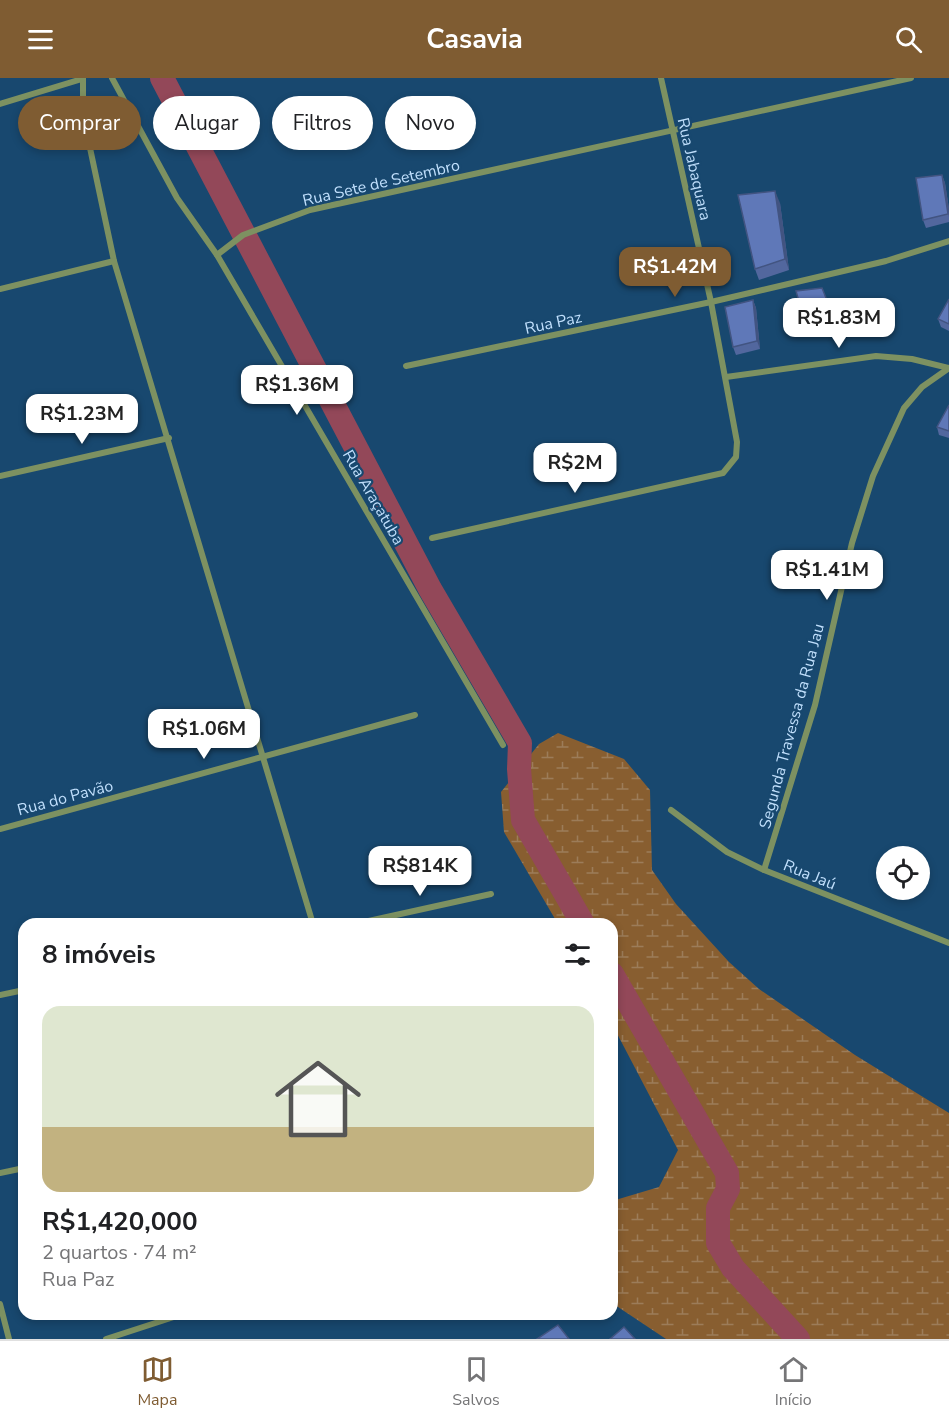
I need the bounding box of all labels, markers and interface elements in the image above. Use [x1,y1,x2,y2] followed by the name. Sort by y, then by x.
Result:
[426,21,523,58] text: Casavia
[24,23,57,56] icon: menu
[892,23,925,56] icon: search
[18,96,141,150] chip: Comprar
[153,96,260,150] chip: Alugar
[272,96,373,150] chip: Filtros
[385,96,476,150] chip: Novo
[672,116,717,223] street label: Rua Jabaquara
[300,154,462,212] street label: Rua Sete de Setembro
[620,247,730,298] pin: R$1.42M
[633,253,717,280] text: R$1.42M
[784,298,894,349] pin: R$1.83M
[797,304,881,331] text: R$1.83M
[523,306,584,340] street label: Rua Paz
[242,365,352,416] pin: R$1.36M
[255,371,339,398] text: R$1.36M
[27,394,137,445] pin: R$1.23M
[40,400,124,427] text: R$1.23M
[539,443,611,494] pin: R$2M
[337,446,409,549] street label: Rua Araçatuba
[547,449,603,476] text: R$2M
[772,550,882,601] pin: R$1.41M
[785,556,869,583] text: R$1.41M
[754,621,830,831] street label: Segunda Travessa da Rua Jau
[149,709,259,760] pin: R$1.06M
[162,715,246,742] text: R$1.06M
[15,775,116,821] street label: Rua do Pavão
[371,846,469,897] pin: R$814K
[876,846,930,900] map controls
[876,846,930,900] button: locate
[383,852,458,879] text: R$814K
[780,854,839,895] street label: Rua Jaú
[42,937,156,972] text: 8 imóveis
[561,938,594,971] icon: filters
[264,1045,372,1153] icon: home
[42,1204,198,1239] text: R$1,420,000
[42,1239,197,1266] text: 2 quartos · 74 m²
[42,1266,114,1293] text: Rua Paz
[137,1353,177,1411] tab: Mapa
[452,1353,500,1411] tab: Salvos
[775,1353,812,1411] tab: Início

